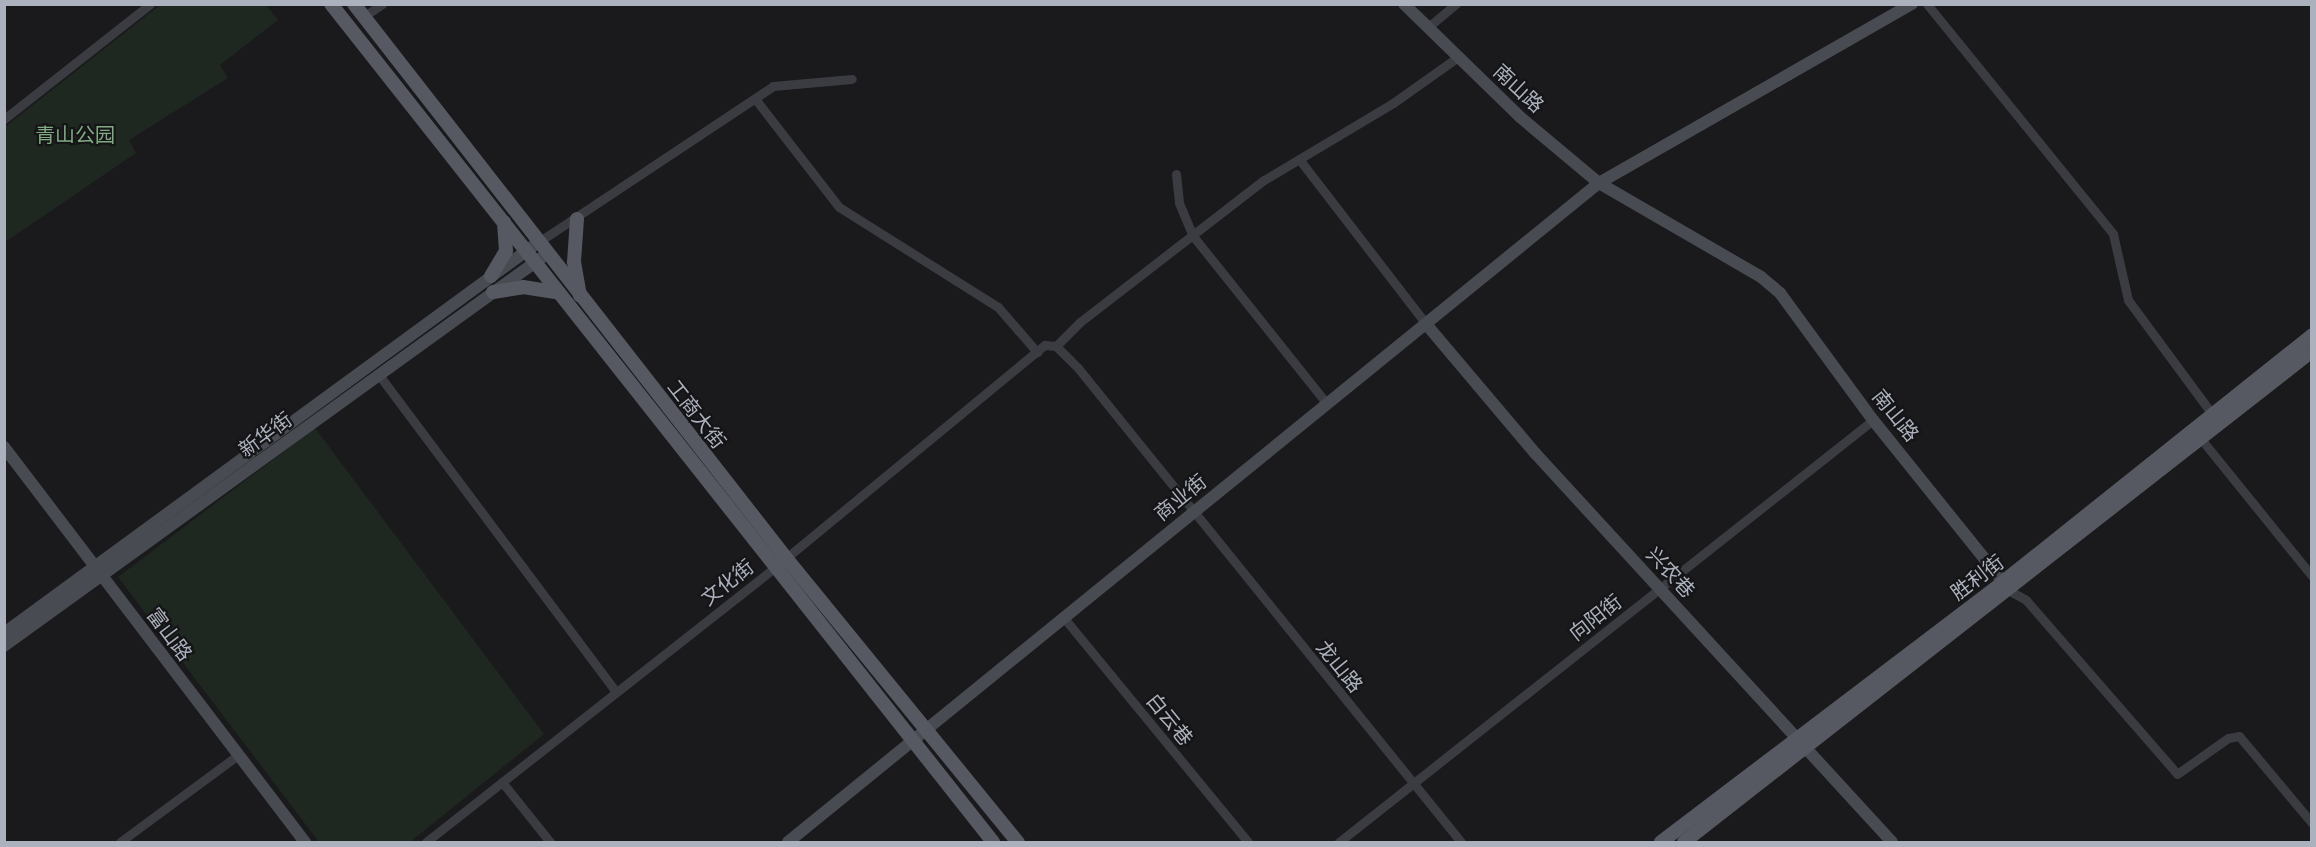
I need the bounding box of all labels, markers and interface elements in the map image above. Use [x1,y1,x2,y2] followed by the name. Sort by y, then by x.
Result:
[1489,59,1549,117] street label: 南山路
[35,122,115,146] park label: 青山公园
[663,375,731,453] street label: 工商大街
[1868,384,1924,446] street label: 南山路
[234,407,296,461] street label: 新华街
[1149,469,1211,525] street label: 商业街
[1642,542,1700,602] street label: 兴农巷
[1946,549,2008,605] street label: 胜利街
[696,554,758,610] street label: 文化街
[1564,589,1626,645] street label: 向阳街
[142,603,198,665] street label: 富山路
[1312,635,1368,697] street label: 龙山路
[1142,688,1198,750] street label: 白云巷

